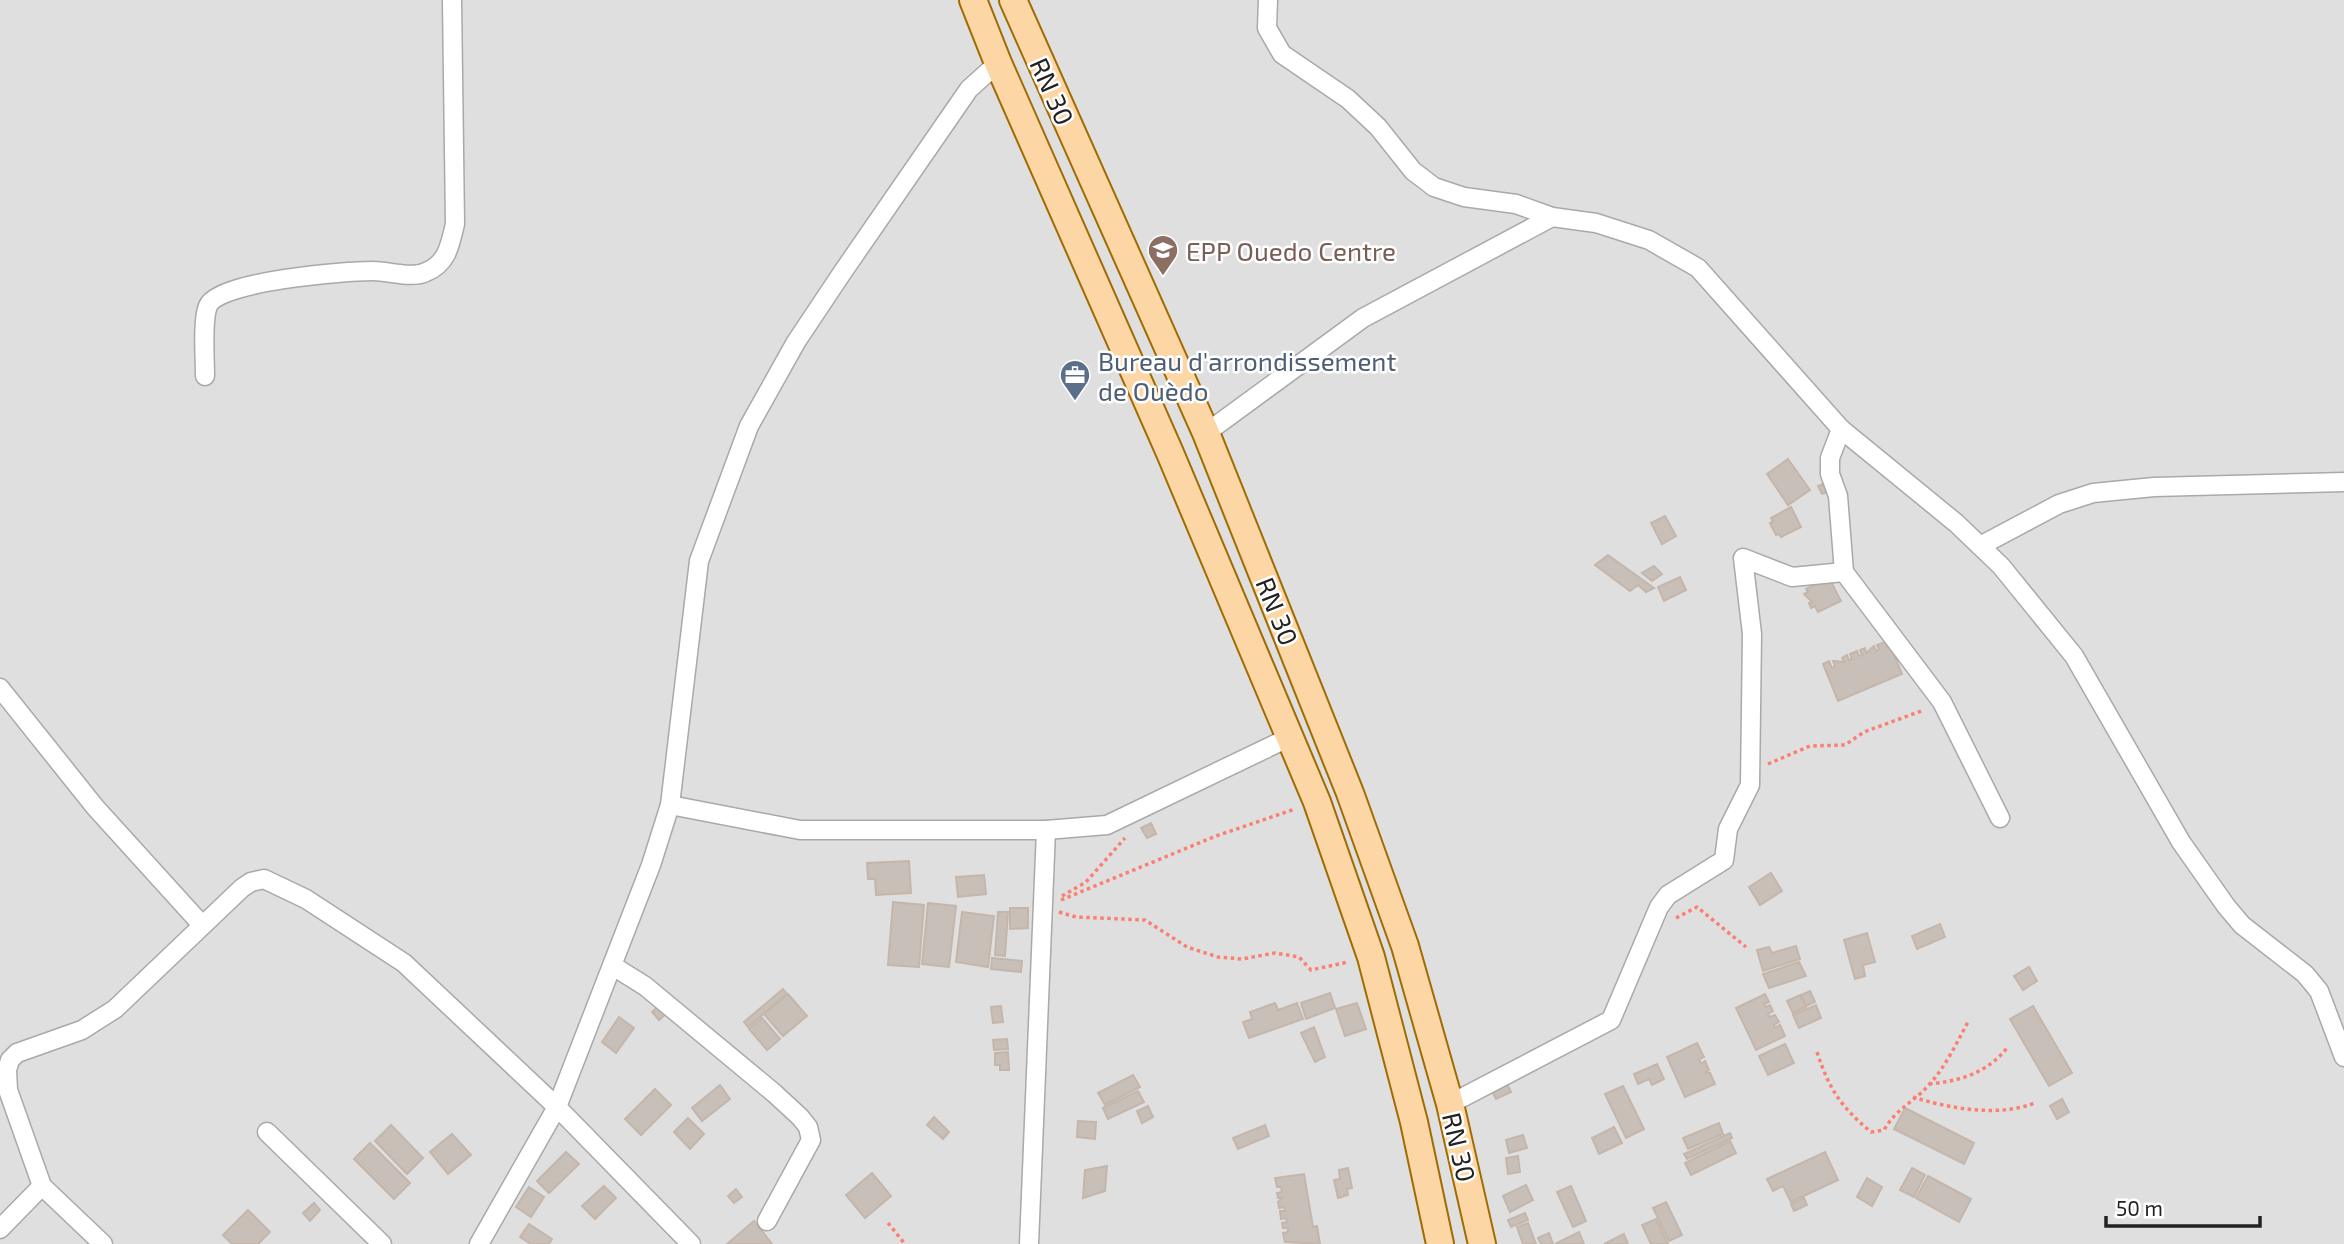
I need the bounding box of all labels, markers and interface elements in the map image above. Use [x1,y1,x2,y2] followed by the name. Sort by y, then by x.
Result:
[1025,53,1081,129] street label: RN 30
[1146,233,1180,277] school or university icon: EPP Ouedo Centre
[1186,235,1396,266] place label: EPP Ouedo Centre
[1098,345,1396,406] place label: Bureau d'arrondissement de Ouèdo
[1058,358,1092,402] office icon: Bureau d'arrondissement de Ouèdo
[1250,573,1306,649] street label: RN 30
[1437,1109,1483,1185] street label: RN 30
[2106,1184,2260,1228] scale bar
[2116,1195,2163,1220] text: 50 m

